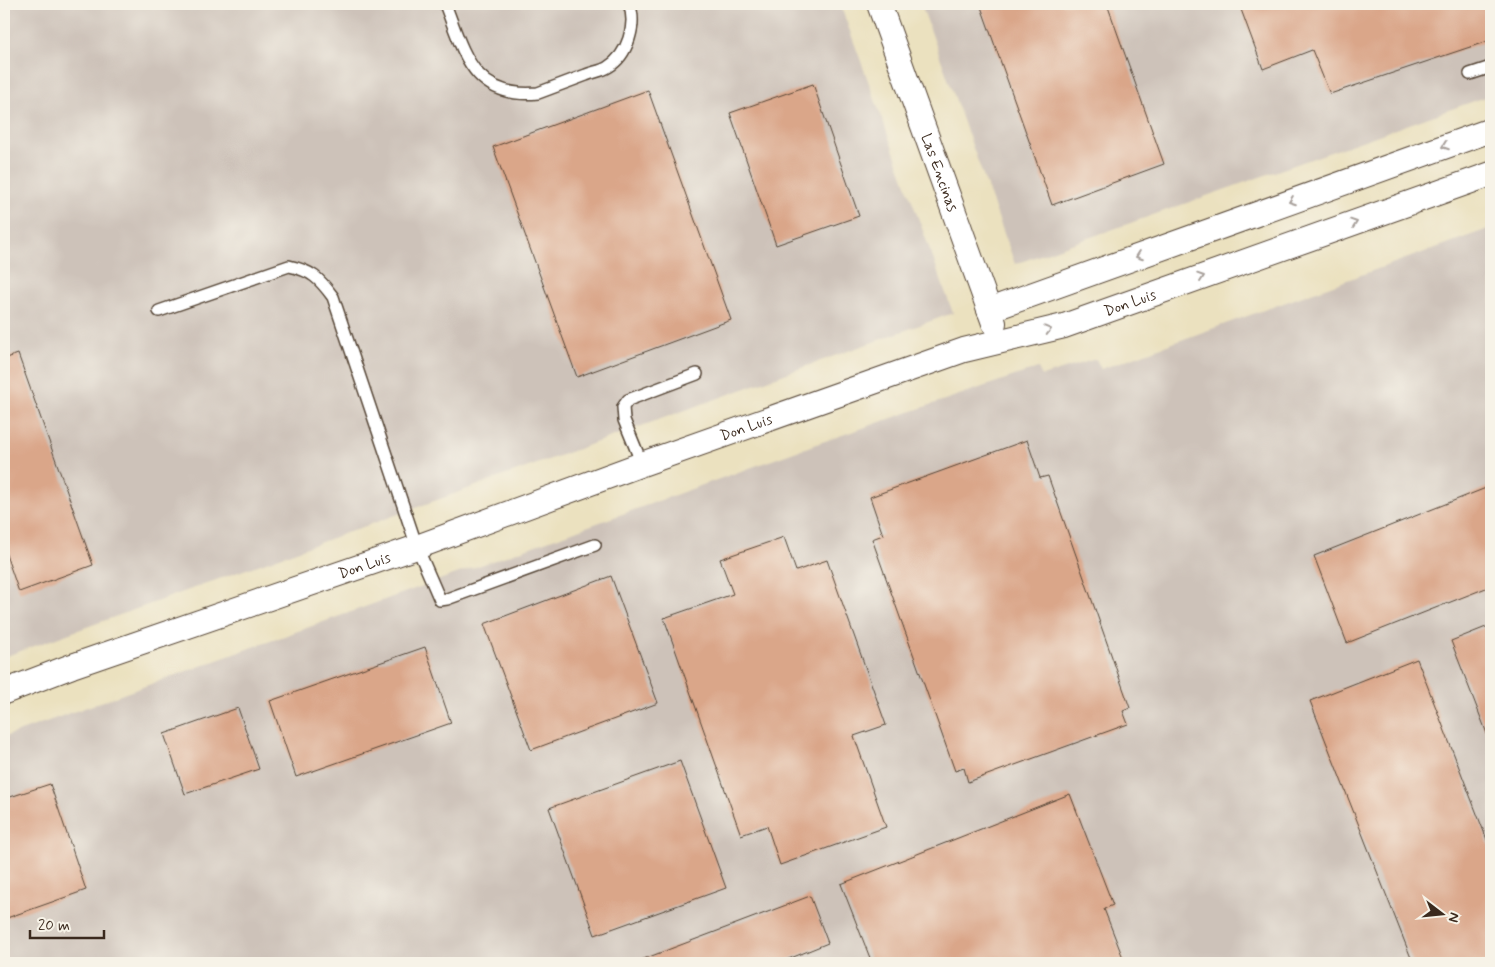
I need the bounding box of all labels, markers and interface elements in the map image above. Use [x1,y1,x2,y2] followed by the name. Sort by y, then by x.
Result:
[916,131,962,215] street label: Las Encinas
[1442,140,1450,150] one-way arrow
[1289,195,1297,205] one-way arrow
[1350,219,1358,229] one-way arrow
[1136,250,1144,260] one-way arrow
[1196,273,1205,283] one-way arrow
[1102,285,1159,322] street label: Don Luis
[1043,325,1052,336] one-way arrow
[718,410,776,447] street label: Don Luis
[336,548,394,584] street label: Don Luis
[1418,890,1468,940] north arrow
[30,907,104,939] scale bar
[1444,910,1463,924] text: N
[38,916,70,936] text: 20 m

